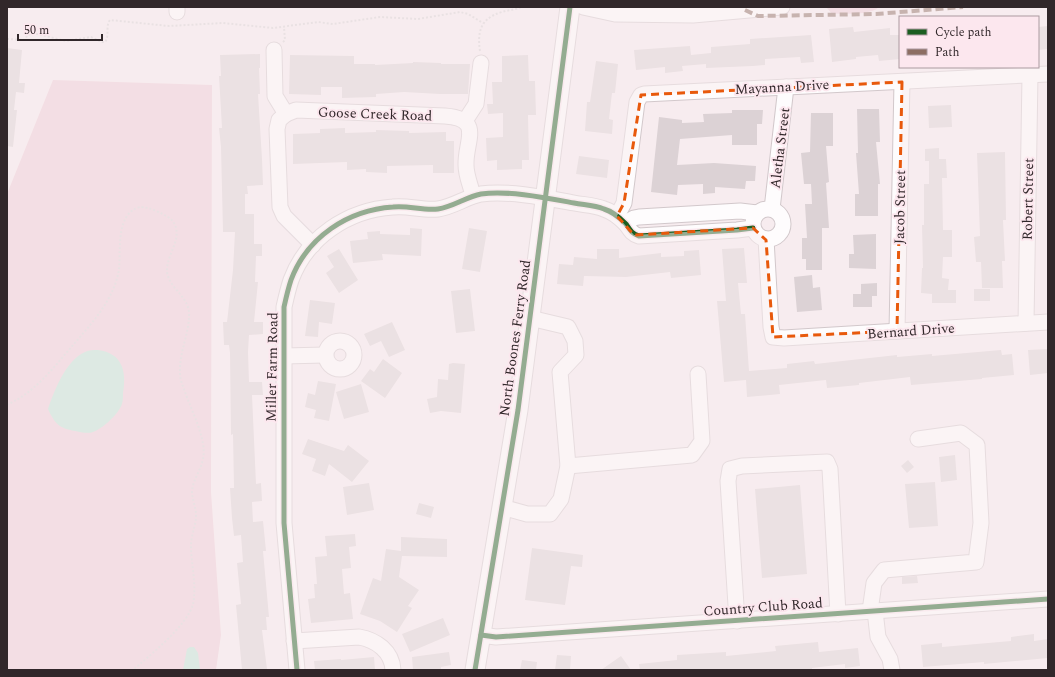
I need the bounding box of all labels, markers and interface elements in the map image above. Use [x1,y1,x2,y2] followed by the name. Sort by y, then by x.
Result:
[18,16,102,42] scale bar
[899,16,1039,68] legend
[24,21,49,40] text: 50 m
[935,23,992,42] text: Cycle path
[935,43,960,62] text: Path
[734,74,830,100] street label: Mayanna Drive
[317,102,433,126] street label: Goose Creek Road
[765,106,795,190] street label: Aletha Street
[1017,158,1039,240] street label: Robert Street
[889,170,911,244] street label: Jacob Street
[494,258,536,418] street label: North Boones Ferry Road
[261,312,283,422] street label: Miller Farm Road
[866,317,956,345] street label: Bernard Drive
[703,592,824,622] street label: Country Club Road

